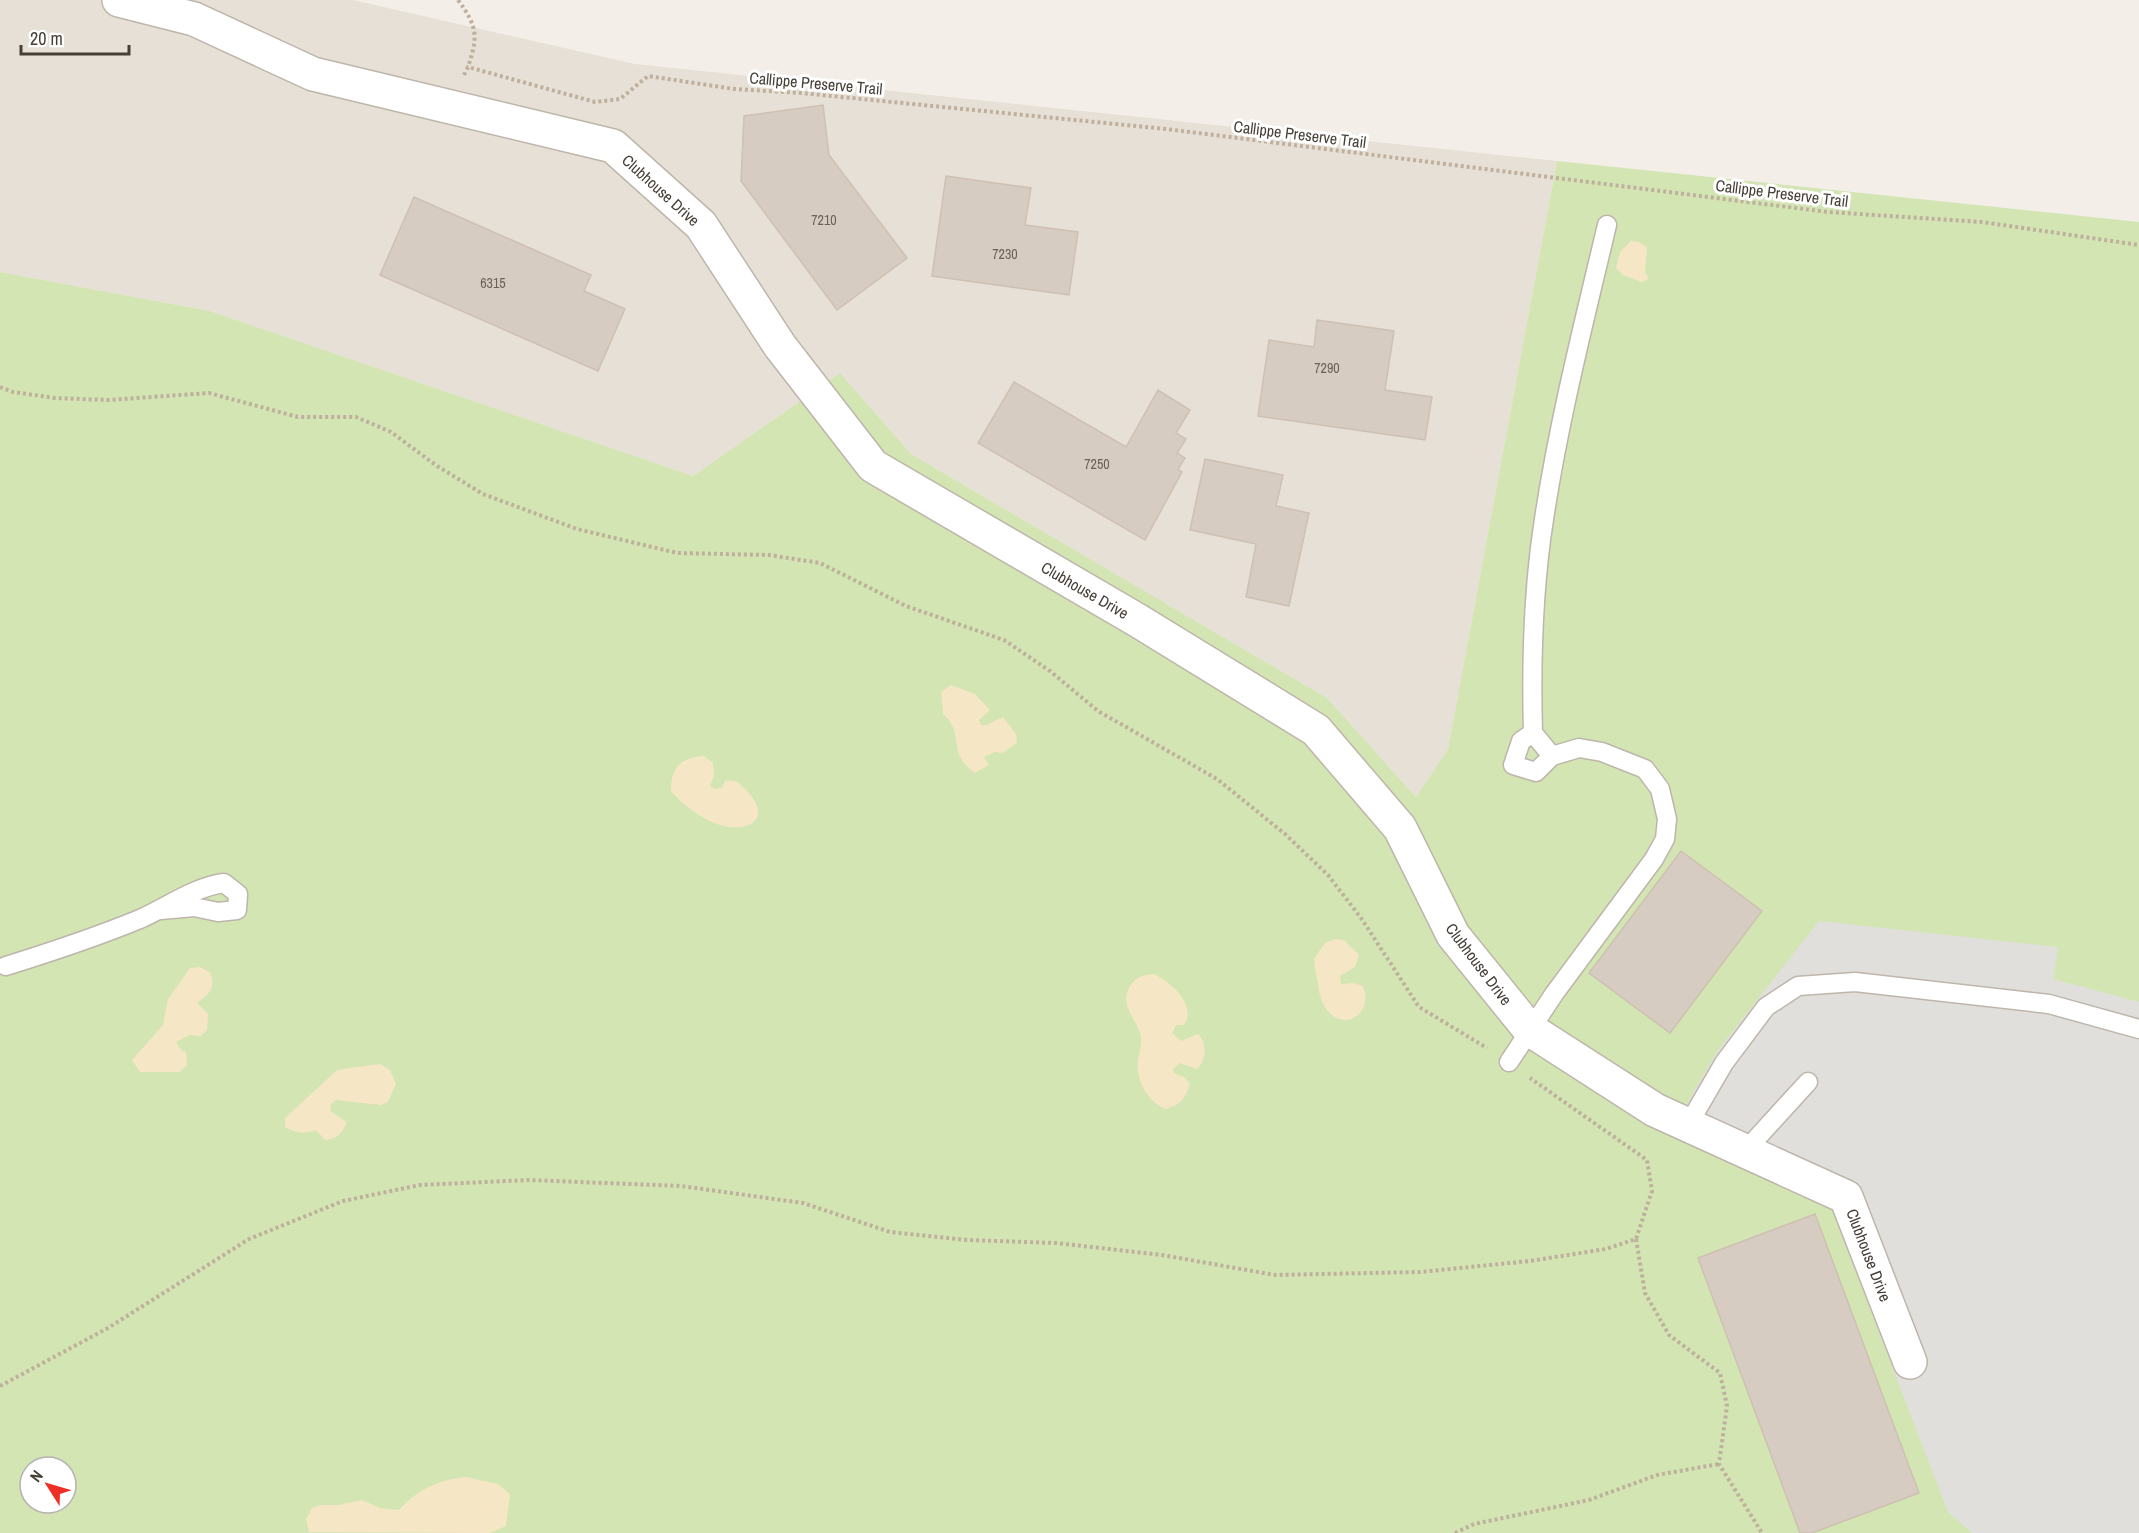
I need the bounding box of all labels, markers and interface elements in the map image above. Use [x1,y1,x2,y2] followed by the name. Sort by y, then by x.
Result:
[21,18,129,56] scale bar
[30,26,63,51] text: 20 m
[749,66,884,100] street label: Callippe Preserve Trail
[1232,115,1368,153] street label: Callippe Preserve Trail
[617,149,705,231] street label: Clubhouse Drive
[1714,174,1850,212] street label: Callippe Preserve Trail
[811,211,837,229] house number: 7210
[992,245,1018,263] house number: 7230
[480,274,506,292] house number: 6315
[1314,359,1340,377] house number: 7290
[1084,455,1110,473] house number: 7250
[1037,556,1133,624] street label: Clubhouse Drive
[1441,918,1517,1010] street label: Clubhouse Drive
[1841,1205,1897,1305] street label: Clubhouse Drive
[18,1455,78,1515] north arrow
[24,1466,48,1486] text: N

